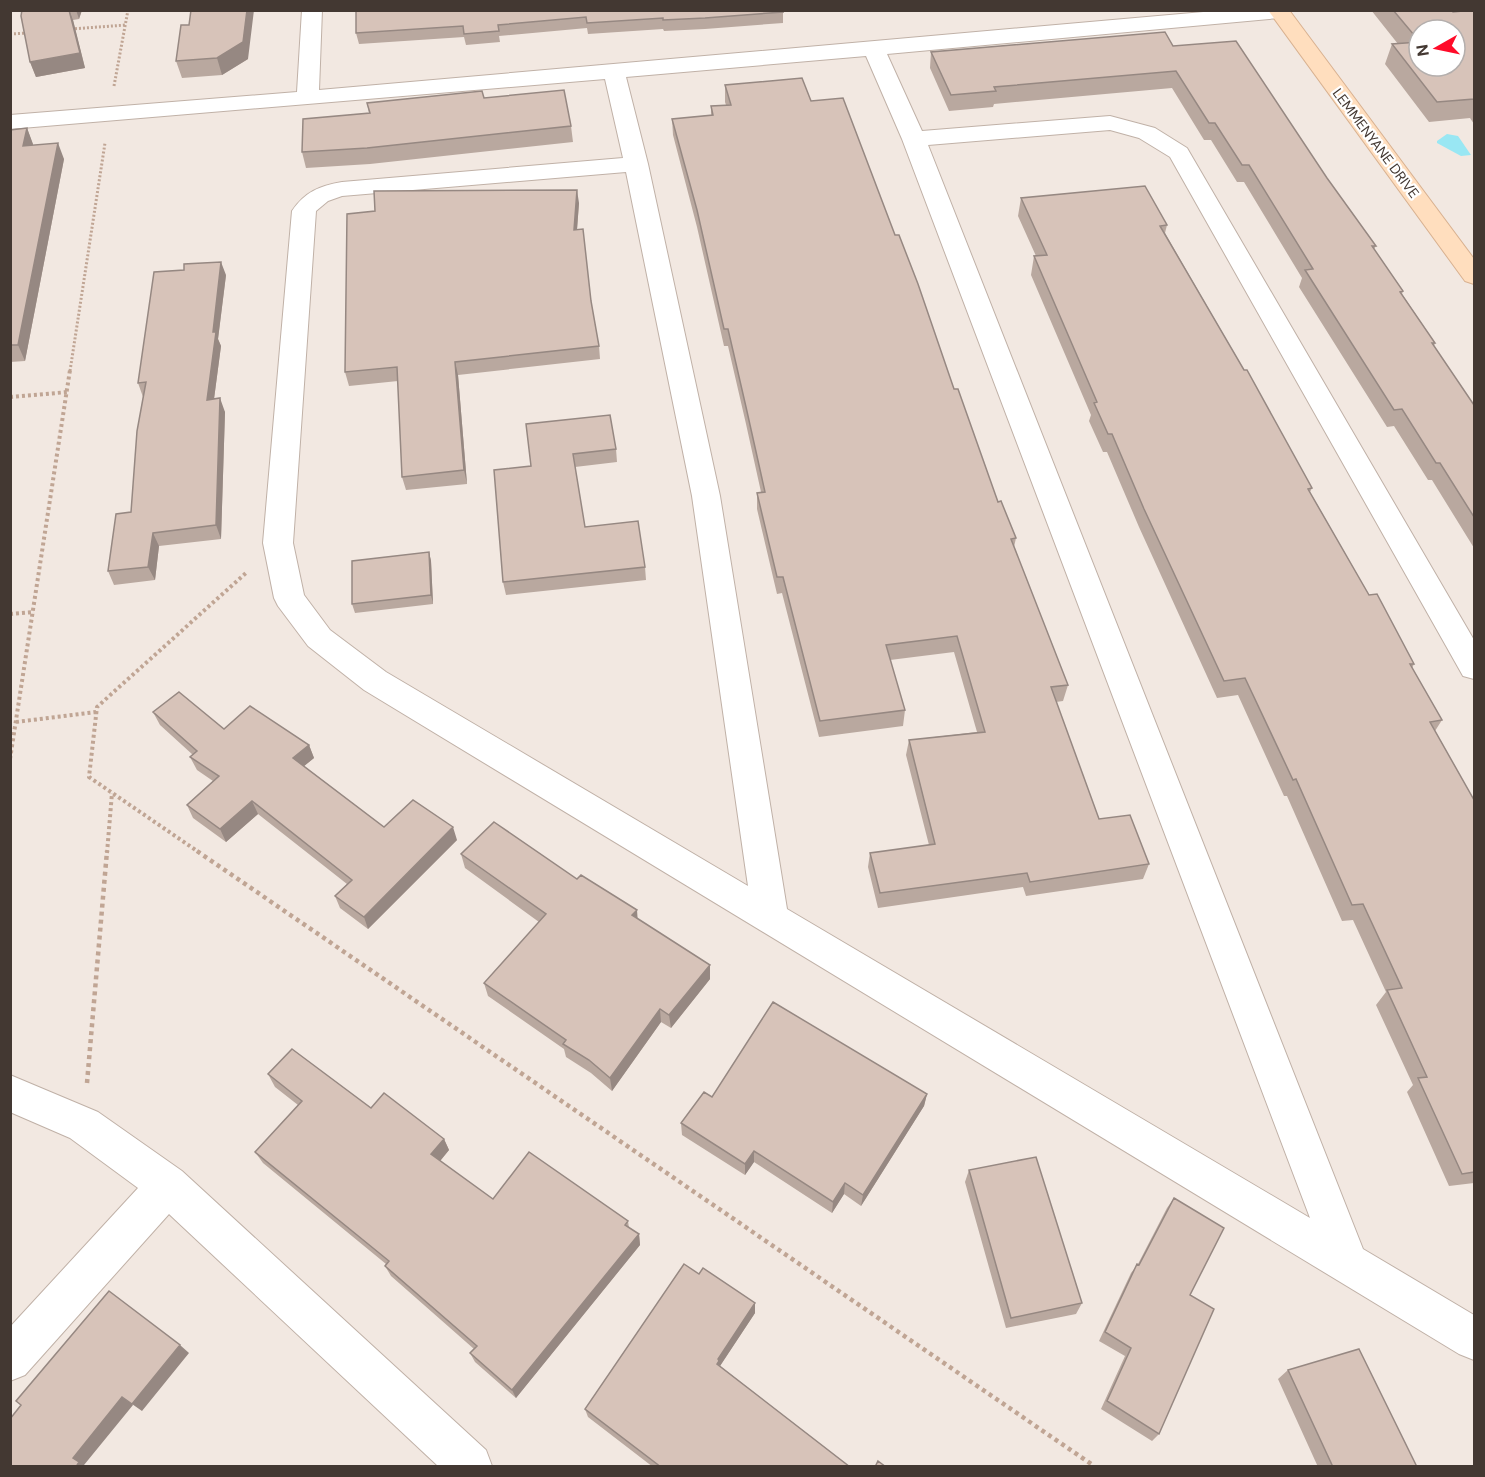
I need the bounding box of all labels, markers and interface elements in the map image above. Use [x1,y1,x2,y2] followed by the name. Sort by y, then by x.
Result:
[1407,18,1467,78] north arrow
[1411,43,1434,58] text: N
[1329,85,1423,201] street label: LEMMENYANE DRIVE

